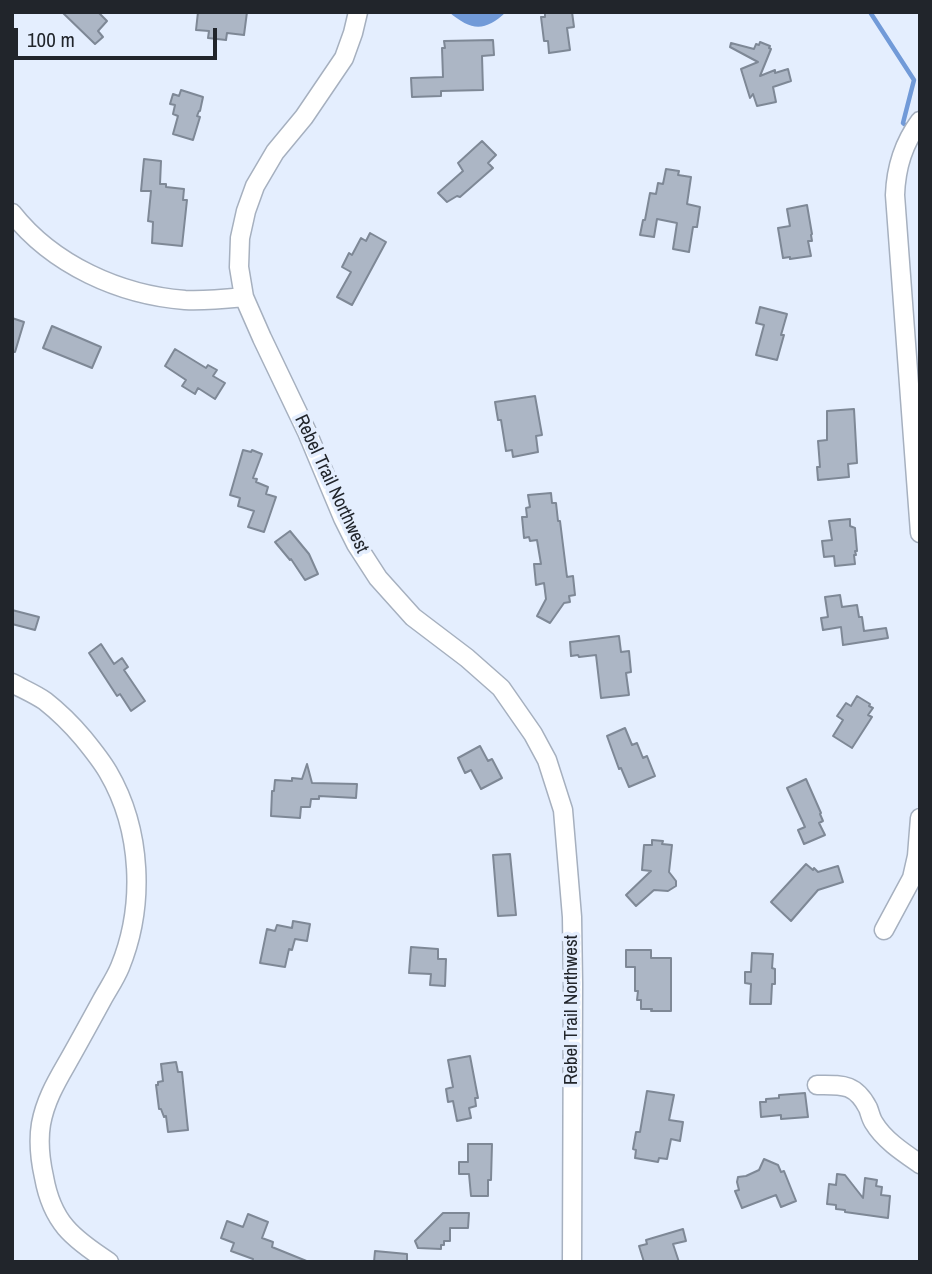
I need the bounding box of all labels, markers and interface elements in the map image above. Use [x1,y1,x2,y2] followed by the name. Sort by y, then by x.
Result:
[18,14,220,58] scale bar
[27,25,75,54] text: 100 m
[289,411,373,557] street label: Rebel Trail Northwest
[561,935,583,1085] street label: Rebel Trail Northwest

